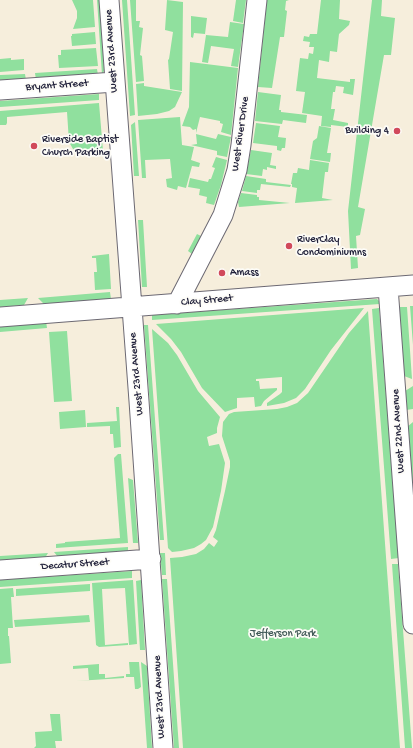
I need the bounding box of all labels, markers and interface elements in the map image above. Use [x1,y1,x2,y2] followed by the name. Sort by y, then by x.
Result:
[103,9,121,93] street label: West 23rd Avenue
[25,77,89,95] street label: Bryant Street
[229,96,253,172] street label: West River Drive
[345,124,389,138] place label: Building 4
[392,126,402,136] marker: Building 4
[42,133,118,159] place label: Riverside Baptist Church Parking
[29,141,39,151] marker: Riverside Baptist Church Parking
[297,233,366,259] place label: RiverClay Condominiumns
[284,241,294,251] marker: RiverClay Condominiumns
[230,266,259,280] place label: Amass
[217,268,227,278] marker: Amass
[181,292,233,310] street label: Clay Street
[127,332,147,416] street label: West 23rd Avenue
[389,388,409,474] street label: West 22nd Avenue
[41,556,109,574] street label: Decatur Street
[250,627,316,641] park label: Jefferson Park
[151,655,169,739] street label: West 23rd Avenue

